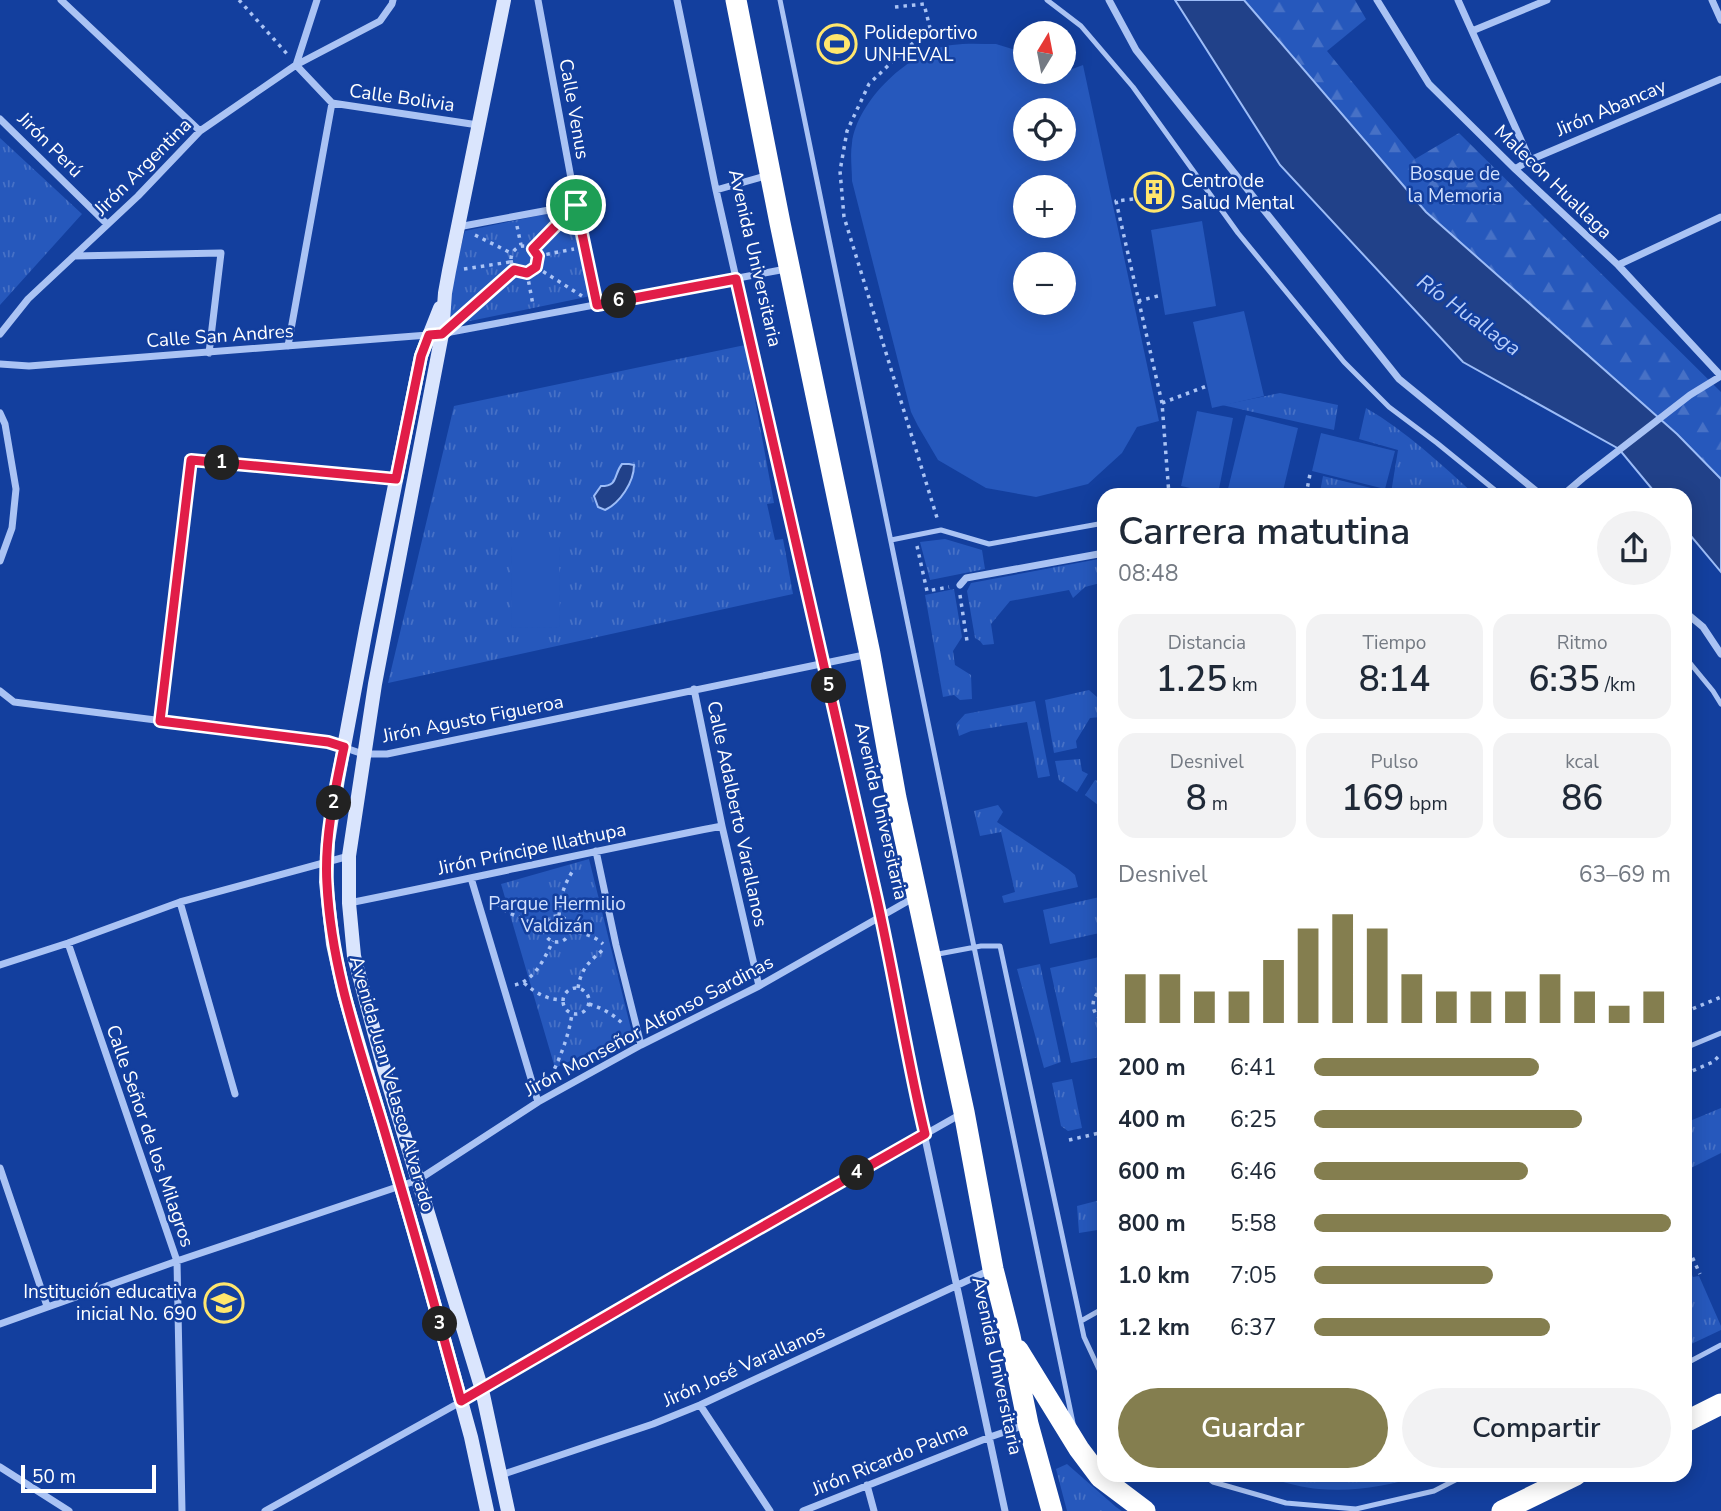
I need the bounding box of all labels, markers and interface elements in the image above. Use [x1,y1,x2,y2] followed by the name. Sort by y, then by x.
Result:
[864,20,978,68] place label: Polideportivo UNHEVAL
[1013,21,1076,84] north arrow
[1013,21,1076,315] map controls
[816,23,858,65] sports icon: Polideportivo UNHEVAL
[552,57,596,161] street label: Calle Venus
[1551,73,1670,143] street label: Jirón Abancay
[348,78,456,118] street label: Calle Bolivia
[1013,98,1076,161] button: locate
[11,106,88,183] street label: Jirón Perú
[88,113,197,222] street label: Jirón Argentina
[1488,119,1618,245] street label: Malecón Huallaga
[1407,161,1503,209] park label: Bosque de la Memoria
[722,167,788,349] street label: Avenida Universitaria
[1181,168,1295,216] place label: Centro de Salud Mental
[1133,171,1175,213] building icon: Centro de Salud Mental
[546,175,606,235] pin
[1013,175,1076,238] button: +
[557,186,595,224] icon: arrive
[1013,252,1076,315] button: −
[1411,268,1527,362] water label: Río Huallaga
[602,284,636,318] pin: 6
[613,287,624,313] text: 6
[145,318,295,354] street label: Calle San Andres
[204,446,240,480] pin: 1
[216,449,227,475] text: 1
[1118,506,1411,557] text: Carrera matutina
[1597,511,1671,585] button: share
[1118,558,1178,589] text: 08:48
[1168,630,1246,656] text: Distancia
[1363,630,1426,656] text: Tiempo
[1557,630,1607,656] text: Ritmo
[1156,656,1227,703] text: 1.25
[1359,656,1430,703] text: 8:14
[1529,656,1600,703] text: 6:35
[812,668,846,704] pin: 5
[823,672,834,698] text: 5
[1227,672,1258,698] text: km
[1600,672,1636,698] text: /km
[379,689,566,750] street label: Jirón Agusto Figueroa
[700,699,774,929] street label: Calle Adalberto Varallanos
[848,720,914,902] street label: Avenida Universitaria
[1170,749,1244,775] text: Desnivel
[1371,749,1418,775] text: Pulso
[1565,749,1599,775] text: kcal
[1186,775,1207,822] text: 8
[1341,775,1404,822] text: 169
[1561,775,1603,822] text: 86
[316,786,352,820] pin: 2
[328,789,339,815] text: 2
[1207,791,1228,817] text: m
[1404,791,1448,817] text: bpm
[434,816,629,882] street label: Jirón Príncipe Illathupa
[1118,859,1208,890] text: Desnivel
[1579,859,1671,890] text: 63–69 m
[488,891,626,939] park label: Parque Hermilio Valdizán
[519,949,778,1103] street label: Jirón Monseñor Alfonso Sardinas
[343,953,441,1215] street label: Avenida Juan Velasco Alvarado
[100,1021,200,1251] street label: Calle Señor de los Milagros
[1118,1052,1186,1083] text: 200 m
[1230,1052,1277,1083] text: 6:41
[1118,1104,1186,1135] text: 400 m
[1230,1104,1277,1135] text: 6:25
[840,1156,874,1190] pin: 4
[1118,1156,1186,1187] text: 600 m
[1230,1156,1277,1187] text: 6:46
[851,1159,862,1185] text: 4
[1118,1208,1186,1239] text: 800 m
[1230,1208,1277,1239] text: 5:58
[1118,1260,1190,1291] text: 1.0 km
[1230,1260,1277,1291] text: 7:05
[965,1275,1029,1457] street label: Avenida Universitaria
[23,1279,197,1327] place label: Institución educativa inicial No. 690
[203,1282,245,1324] school or university icon: Institución educativa inicial No. 690
[422,1306,458,1342] pin: 3
[434,1310,445,1336] text: 3
[1118,1312,1190,1343] text: 1.2 km
[1230,1312,1277,1343] text: 6:37
[658,1319,829,1414] street label: Jirón José Varallanos
[1118,1388,1388,1468] button: Guardar
[1402,1388,1671,1468] button: Compartir
[807,1416,972,1503] street label: Jirón Ricardo Palma
[21,1462,156,1494] scale bar
[32,1464,76,1490] text: 50 m

